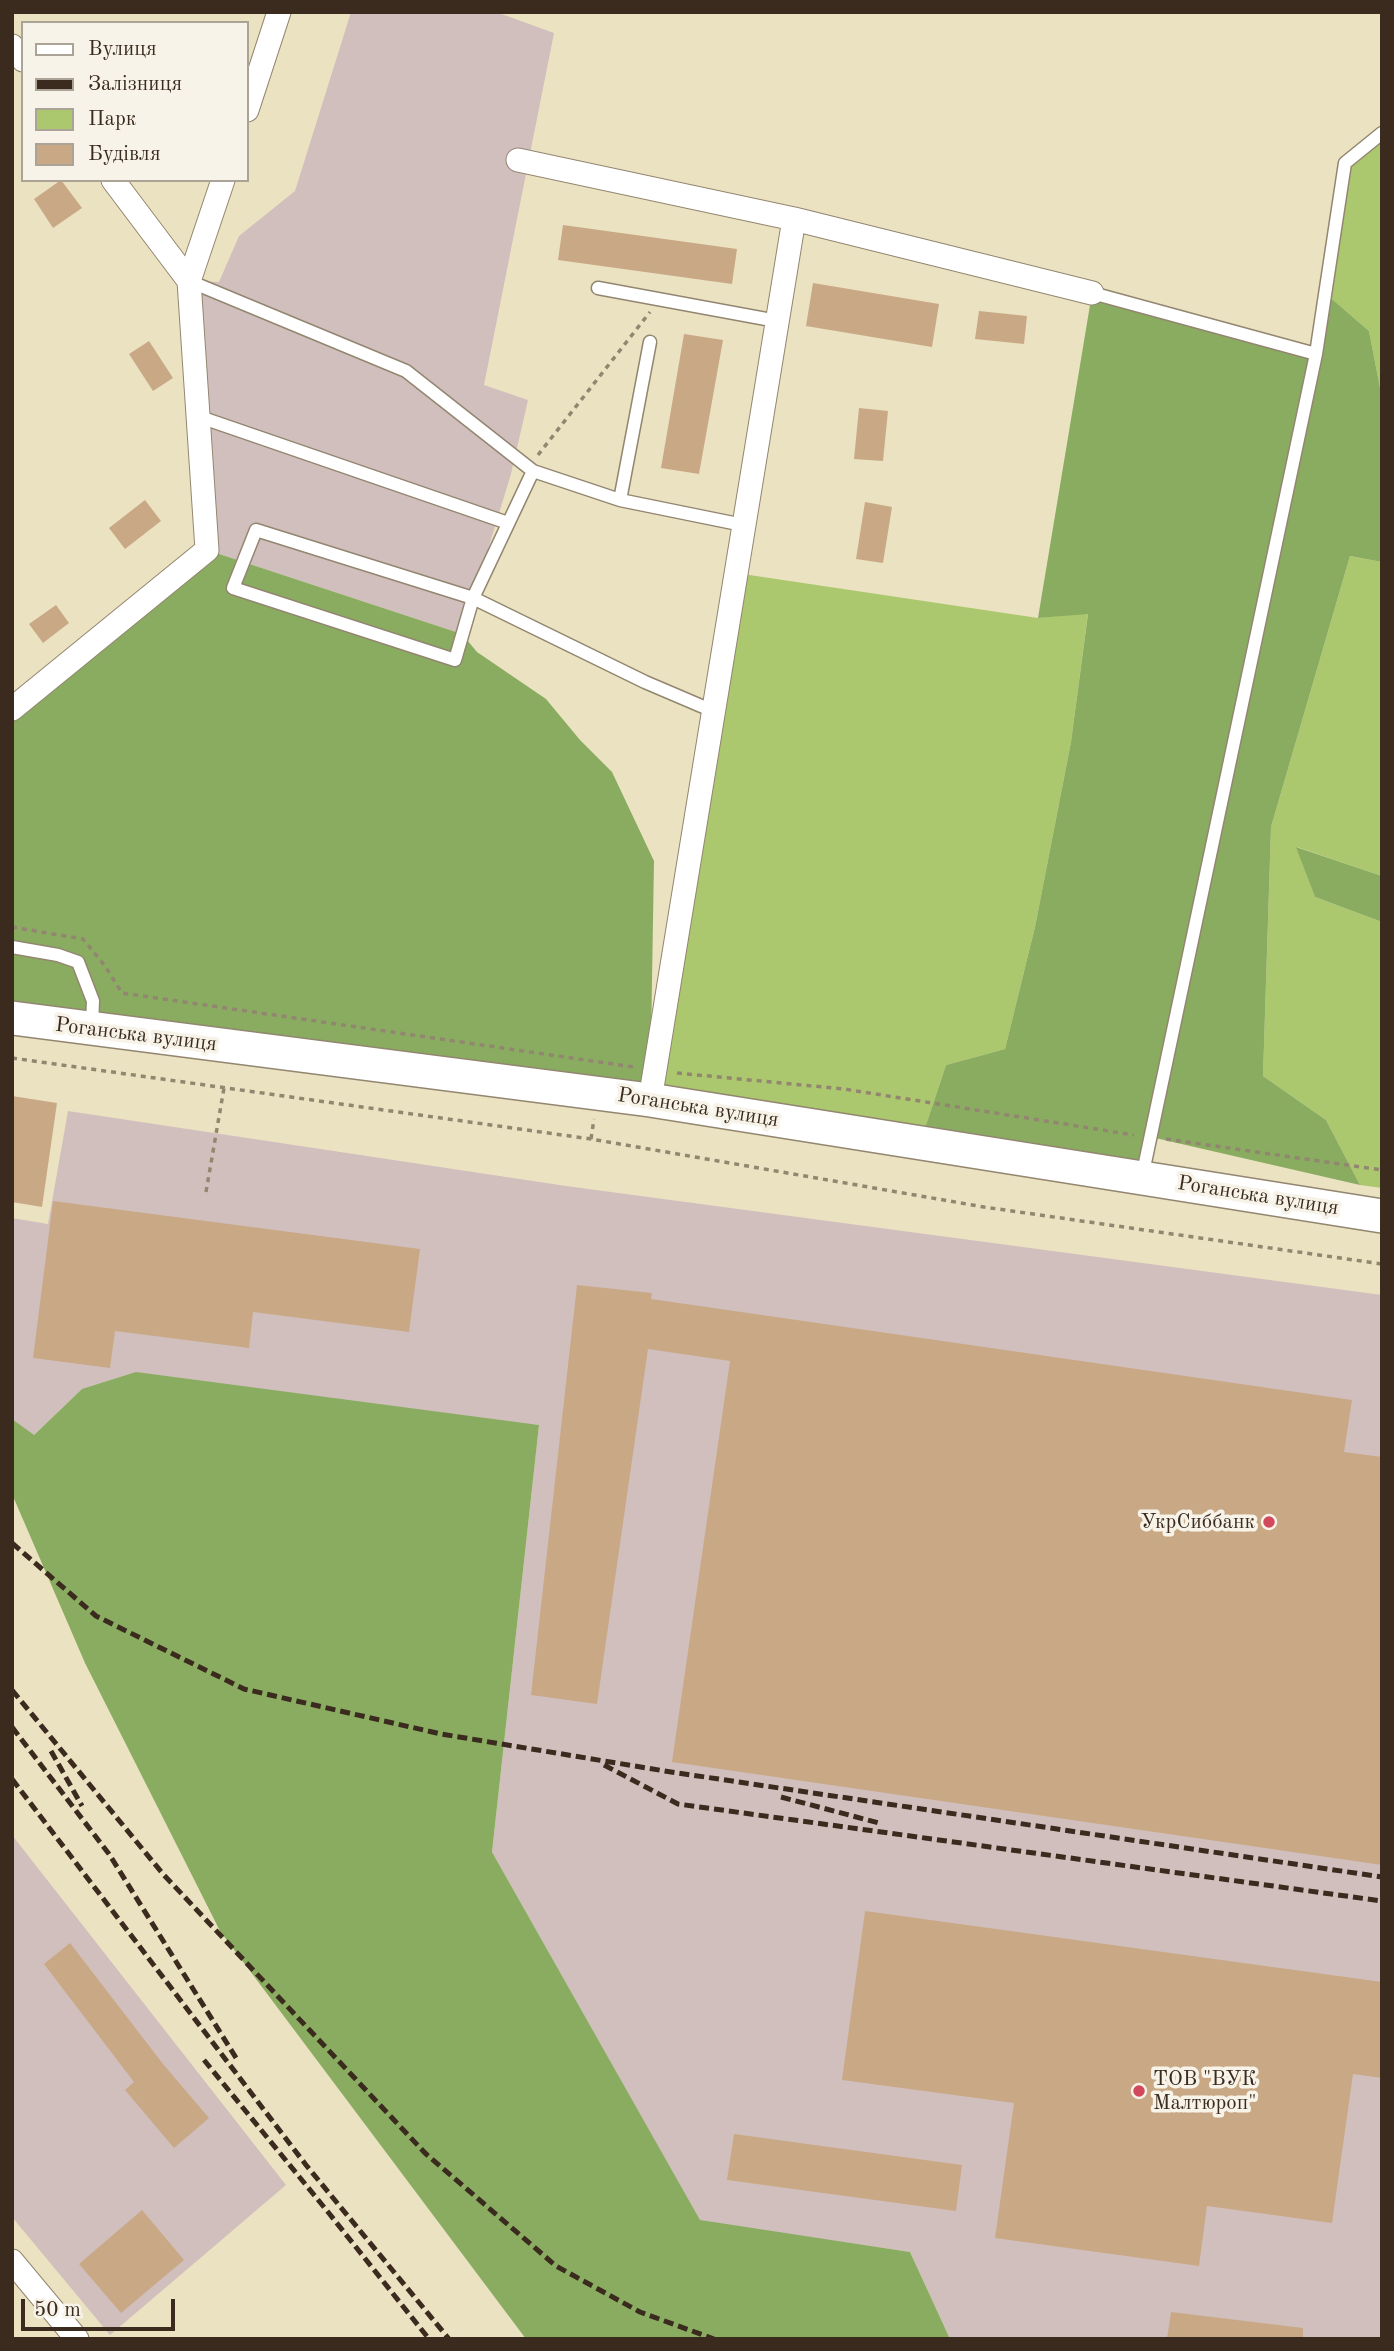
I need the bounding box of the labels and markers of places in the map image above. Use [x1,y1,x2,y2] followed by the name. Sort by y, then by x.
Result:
[1141,1509,1255,1535] place label: УкрСиббанк
[1261,1514,1277,1530] marker: УкрСиббанк
[1153,2066,1257,2116] place label: ТОВ "ВУК Малтюроп"
[1131,2083,1147,2099] marker: ТОВ "ВУК Малтюроп"

